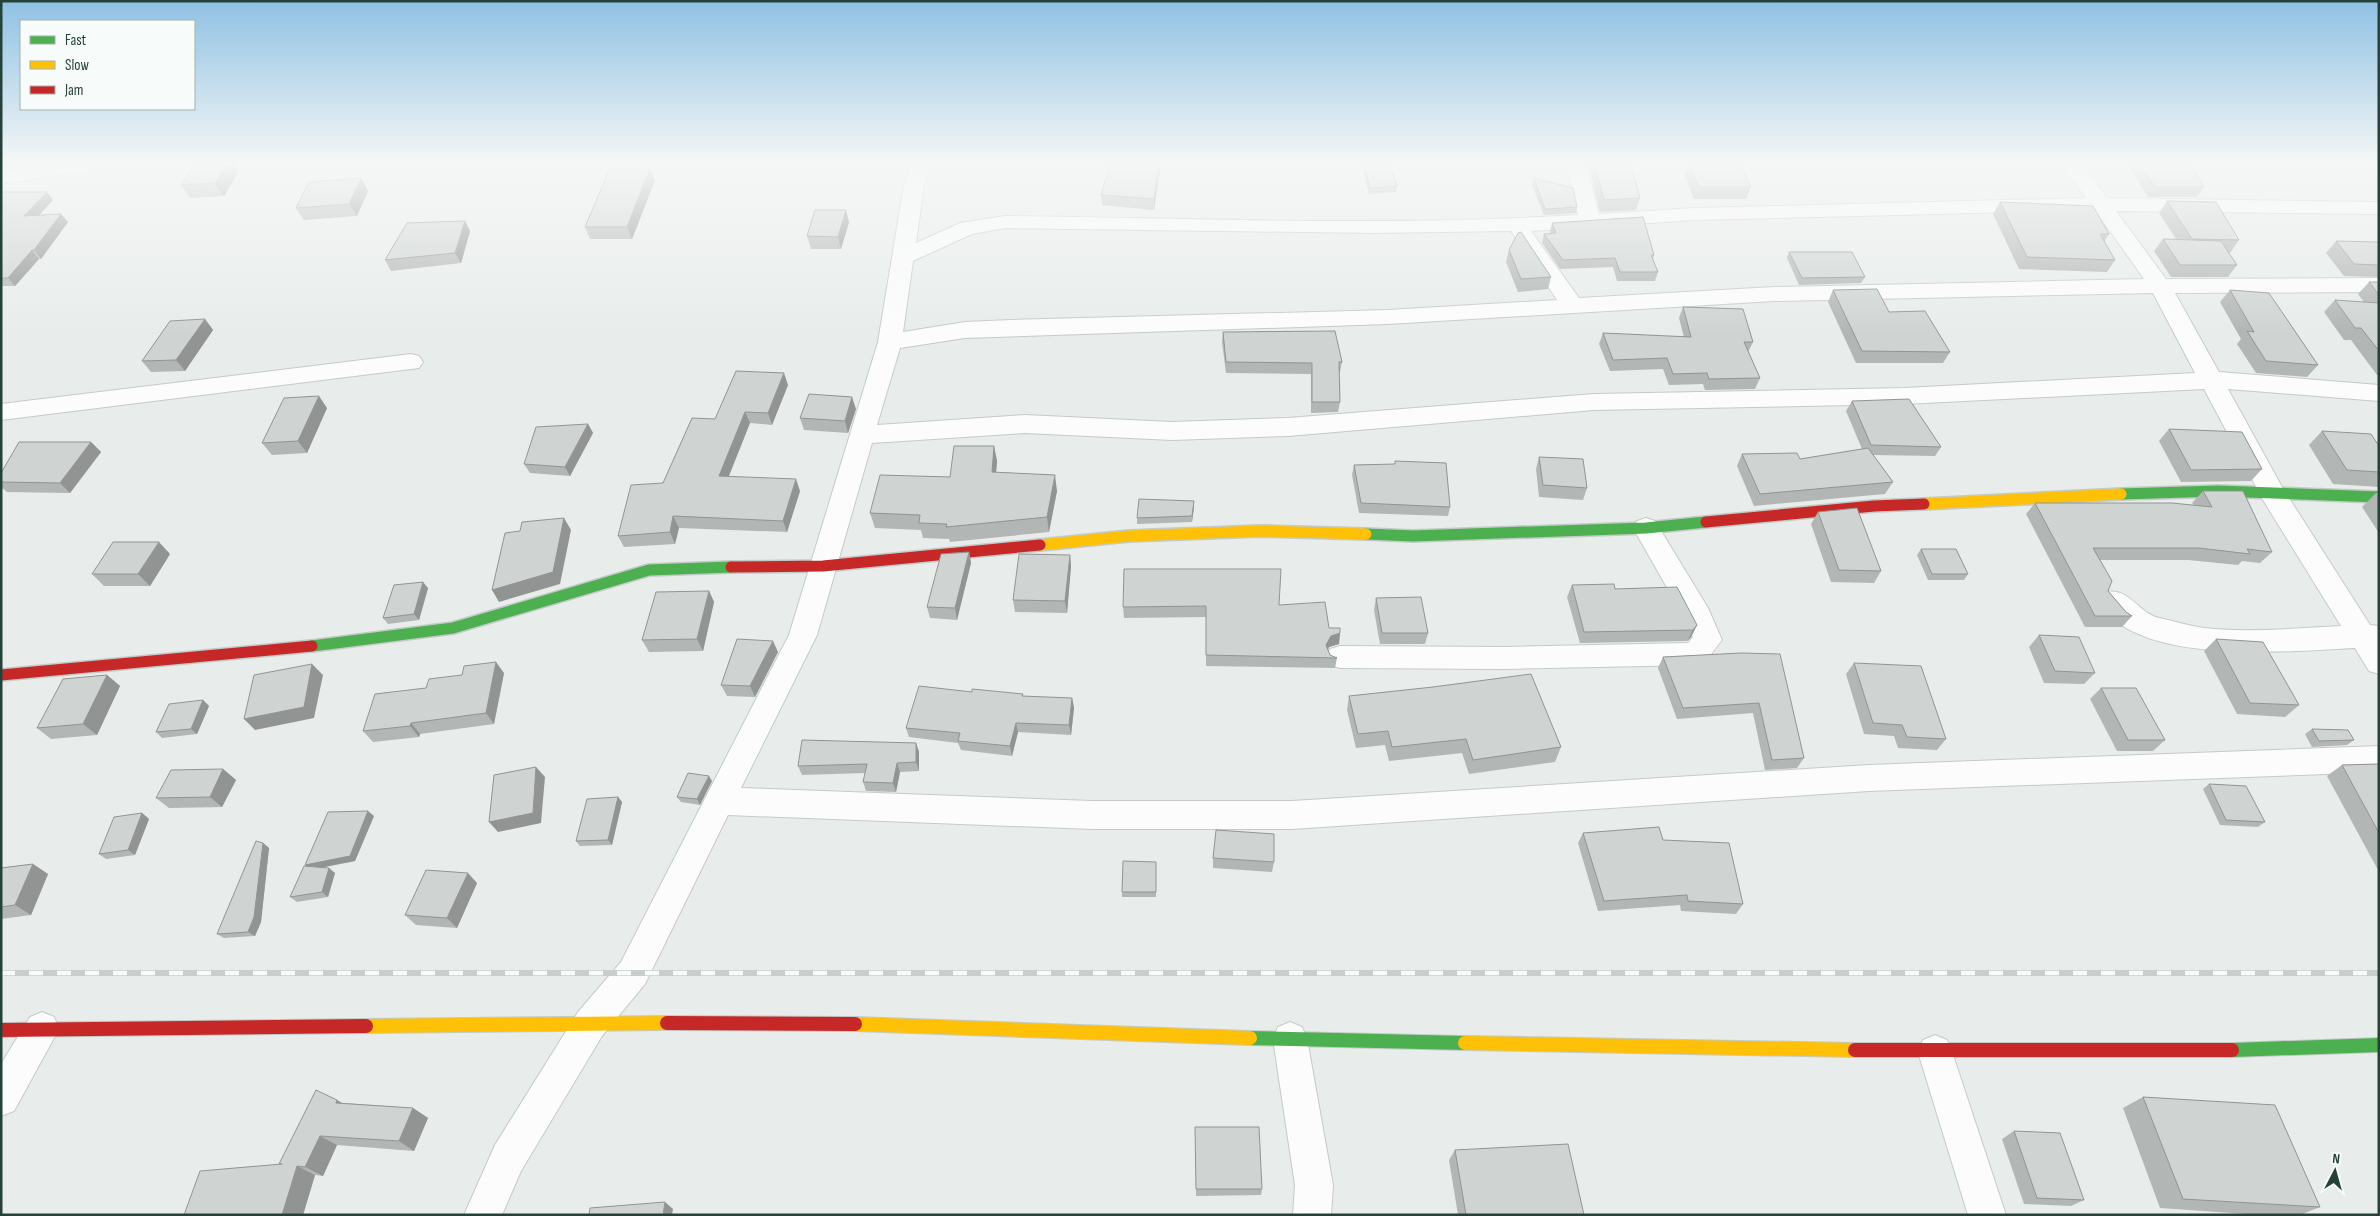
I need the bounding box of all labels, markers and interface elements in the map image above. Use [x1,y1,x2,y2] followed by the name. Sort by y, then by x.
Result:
[20,20,195,110] legend
[65,31,87,50] text: Fast
[65,56,89,75] text: Slow
[64,81,83,100] text: Jam
[2310,1146,2360,1196] north arrow
[2332,1150,2341,1167] text: N

